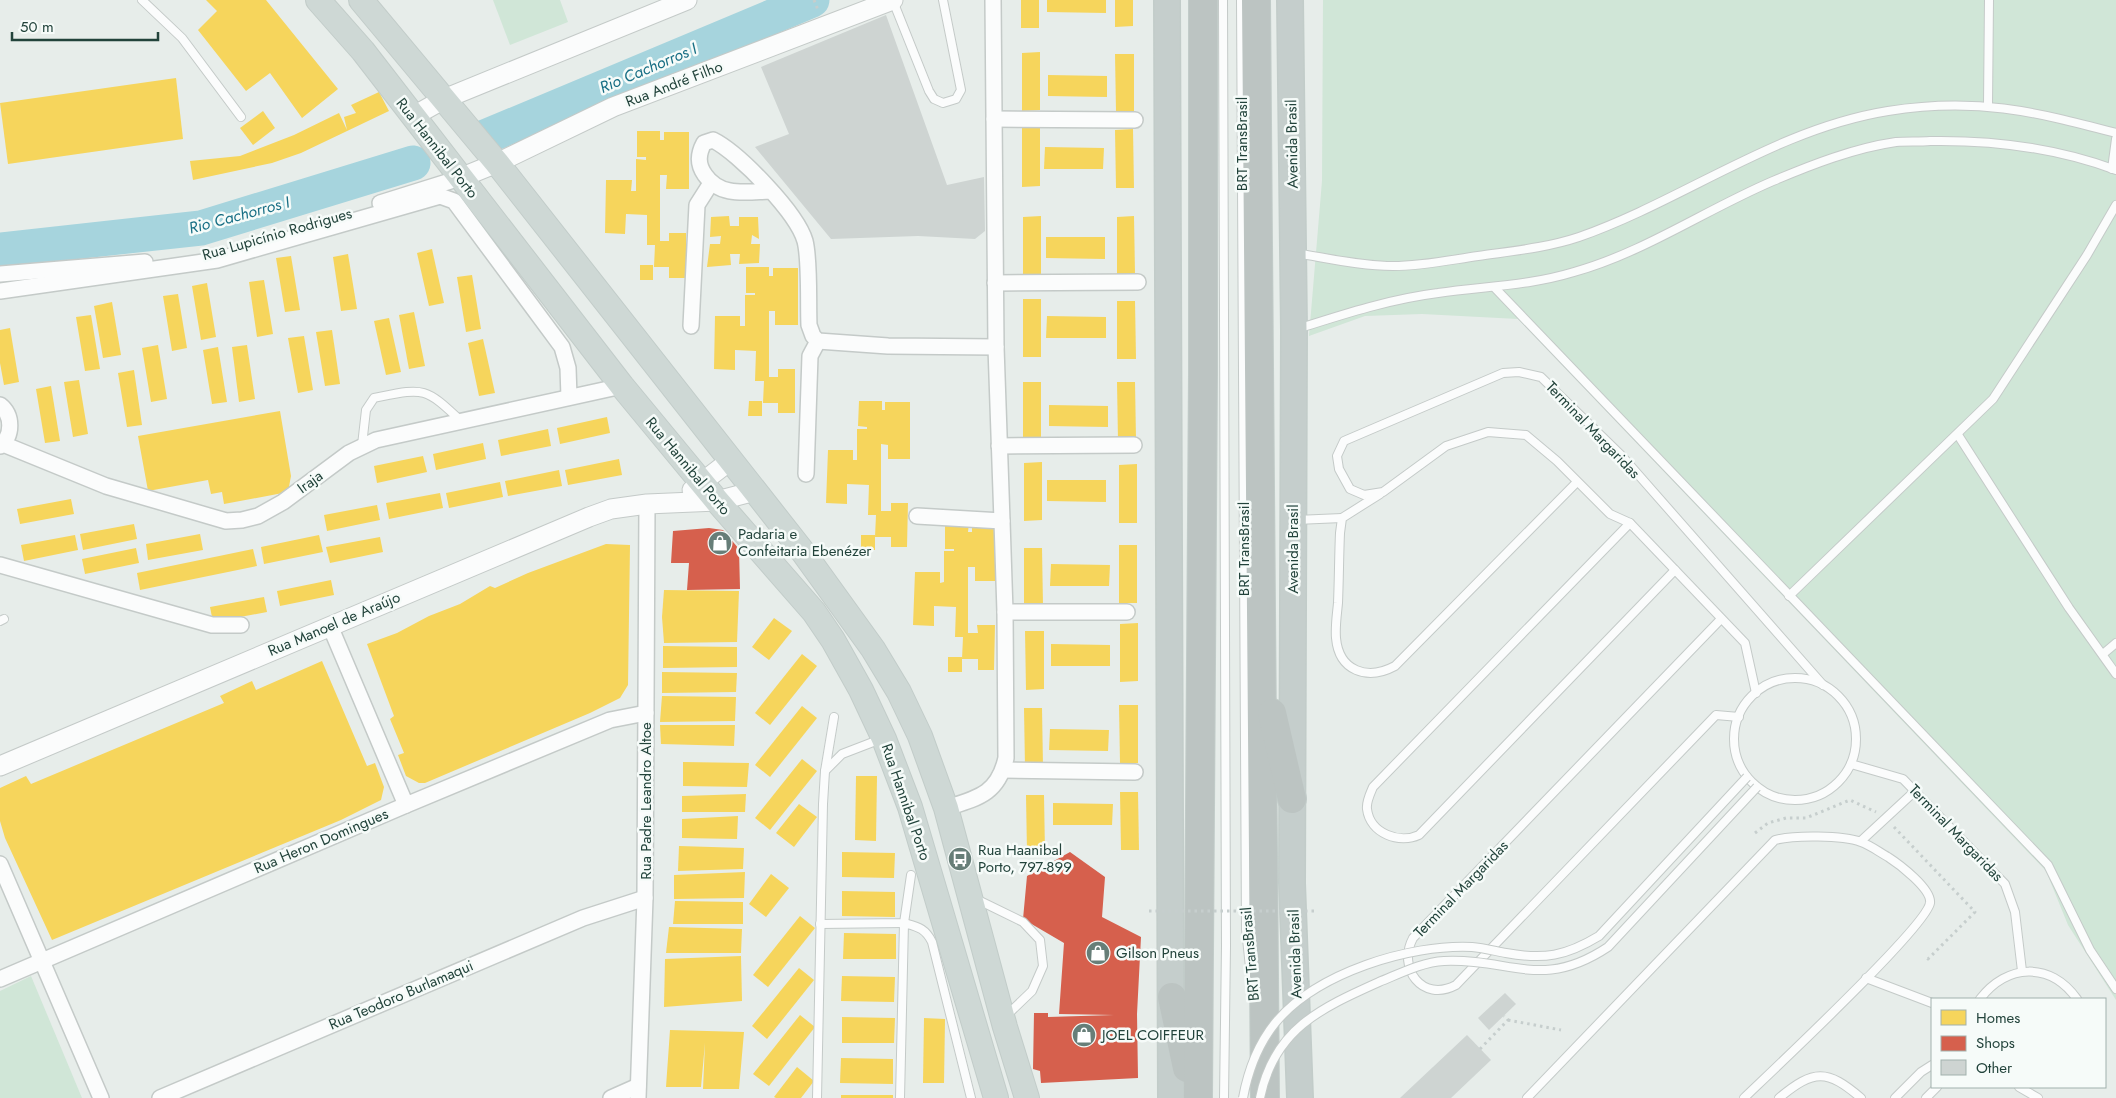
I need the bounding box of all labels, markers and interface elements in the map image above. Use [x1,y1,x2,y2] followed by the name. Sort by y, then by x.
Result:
[12,10,159,42] scale bar
[20,16,54,38] text: 50 m
[596,37,701,99] water label: Rio Cachorros I
[622,55,726,113] street label: Rua André Filho
[391,93,483,203] street label: Rua Hannibal Porto
[1231,97,1253,191] street label: BRT TransBrasil
[1280,99,1304,189] street label: Avenida Brasil
[186,190,293,239] water label: Rio Cachorros I
[200,202,354,266] street label: Rua Lupicínio Rodrigues
[1541,376,1645,484] street label: Terminal Margaridas
[640,412,736,520] street label: Rua Hannibal Porto
[293,465,327,499] street label: Iraja
[1233,502,1255,596] street label: BRT TransBrasil
[1282,504,1304,594] street label: Avenida Brasil
[738,523,872,562] place label: Padaria e Confeitaria Ebenézer
[707,530,733,556] shop icon: Padaria e Confeitaria Ebenézer
[264,586,404,662] street label: Rua Manoel de Araújo
[635,722,657,880] street label: Rua Padre Leandro Altoe
[876,741,936,863] street label: Rua Hannibal Porto
[1904,779,2008,887] street label: Terminal Margaridas
[250,803,392,879] street label: Rua Heron Domingues
[1409,835,1513,943] street label: Terminal Margaridas
[978,839,1072,878] place label: Rua Haanibal Porto, 797-899
[947,846,973,872] bus stop icon: Rua Haanibal Porto, 797-899
[1235,906,1265,1002] street label: BRT TransBrasil
[1282,909,1308,999] street label: Avenida Brasil
[1085,940,1111,966] shop icon: Gilson Pneus
[1116,942,1199,964] place label: Gilson Pneus
[325,955,477,1035] street label: Rua Teodoro Burlamaqui
[1931,998,2106,1088] legend
[1976,1007,2020,1029] text: Homes
[1071,1022,1097,1048] shop icon: JOEL COIFFEUR
[1100,1024,1204,1046] place label: JOEL COIFFEUR
[1976,1032,2015,1054] text: Shops
[1976,1057,2013,1079] text: Other

